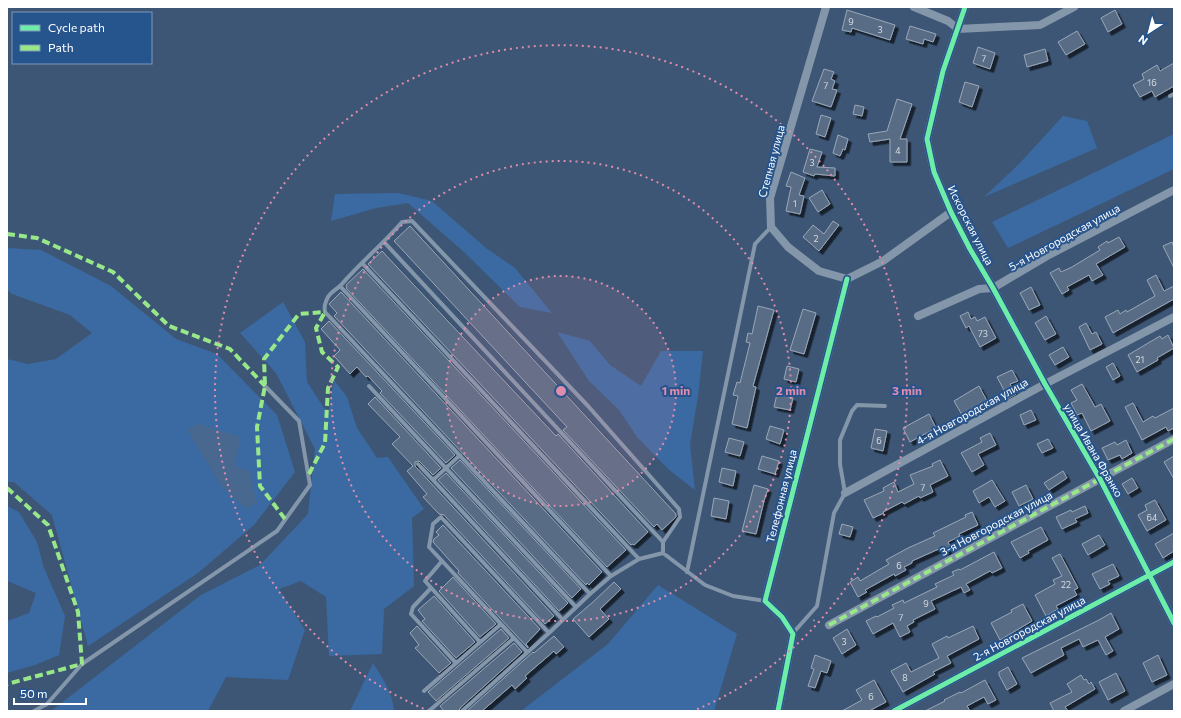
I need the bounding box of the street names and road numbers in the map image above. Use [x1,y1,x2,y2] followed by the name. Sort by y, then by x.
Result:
[755,123,787,199] street label: Степная улица
[945,183,997,267] street label: Искорская улица
[1006,201,1122,273] street label: 5-я Новгородская улица
[914,375,1030,447] street label: 4-я Новгородская улица
[1062,401,1126,500] street label: улица Ивана Франко
[763,448,799,544] street label: Телефонная улица
[938,488,1054,558] street label: 3-я Новгородская улица
[971,593,1087,663] street label: 2-я Новгородская улица

